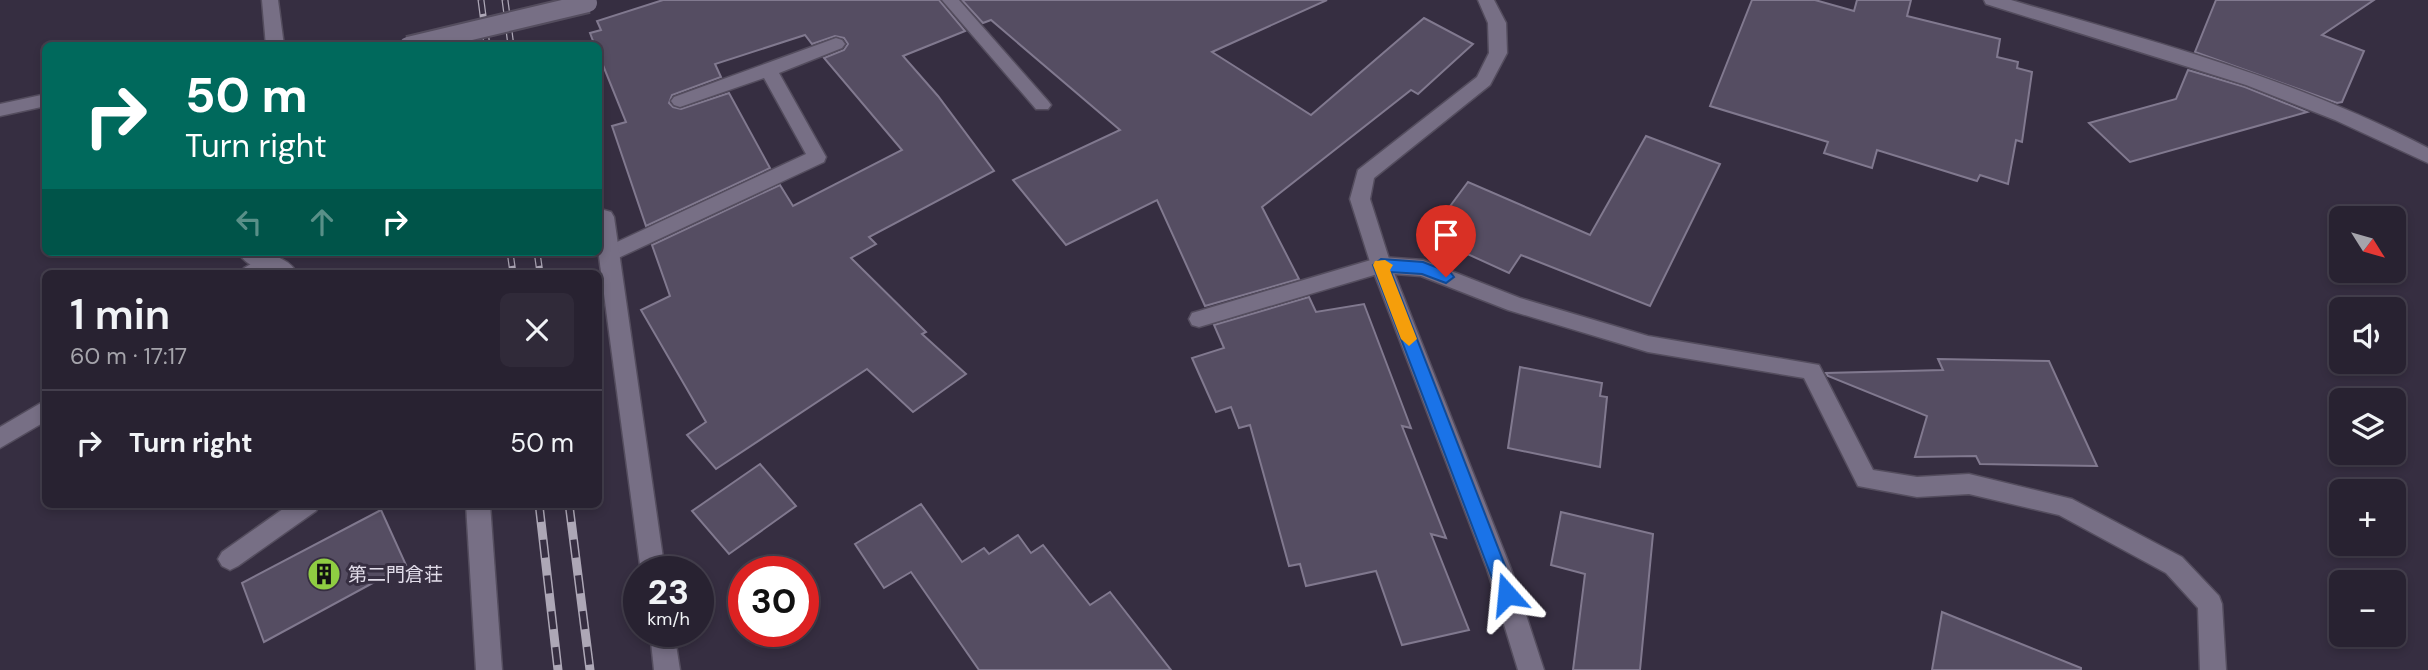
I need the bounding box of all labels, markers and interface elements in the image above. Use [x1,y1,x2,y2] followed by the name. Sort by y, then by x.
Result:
[185,63,308,127] text: 50 m
[70,70,161,161] icon: right
[185,125,327,167] text: Turn right
[230,203,268,241] icon: left
[303,203,341,241] icon: ahead
[376,203,414,241] icon: right
[1416,205,1476,277] pin
[2329,206,2406,284] north arrow
[2329,206,2406,647] map controls
[1427,216,1465,254] icon: arrive
[70,287,170,342] text: 1 min
[500,293,574,367] button: close
[2329,297,2406,374] button: sound
[70,341,187,371] text: 60 m · 17:17
[2329,388,2406,465] button: layers
[70,424,108,462] icon: right
[129,426,253,460] text: Turn right
[510,426,574,460] text: 50 m
[2329,479,2406,556] button: +
[305,555,343,593] building icon: 第二門倉荘
[728,556,819,647] speed limit sign: 30
[1470,557,1544,631] position arrow
[348,562,443,587] place label: 第二門倉荘
[648,569,689,615] text: 23
[2329,570,2406,647] button: −
[647,607,690,631] text: km/h

